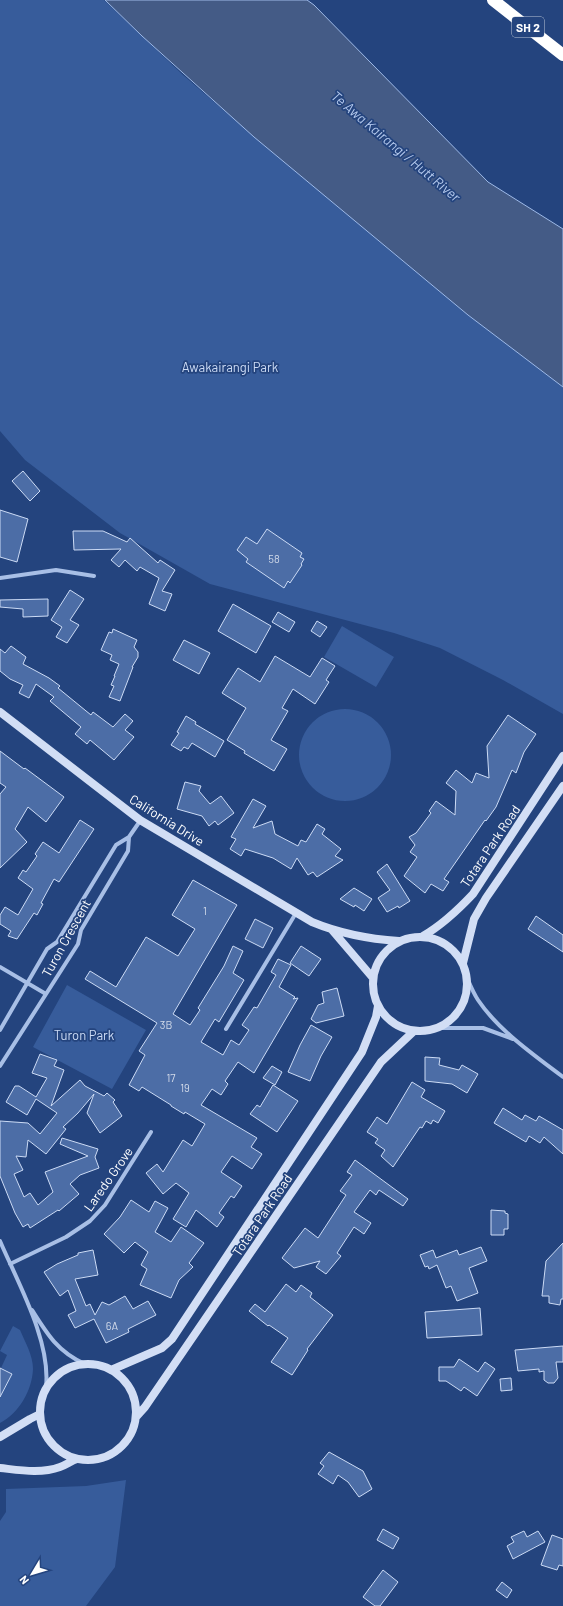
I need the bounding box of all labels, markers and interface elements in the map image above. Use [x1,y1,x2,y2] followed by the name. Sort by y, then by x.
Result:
[512,17,544,37] road number: SH 2
[328,87,465,206] water label: Te Awa Kairangi / Hutt River
[182,359,279,375] park label: Awakairangi Park
[268,552,280,565] house number: 58
[127,791,207,849] street label: California Drive
[457,802,523,890] street label: Totara Park Road
[38,896,94,980] street label: Turon Crescent
[203,904,207,917] house number: 1
[160,1018,172,1031] house number: 3B
[54,1027,115,1043] park label: Turon Park
[166,1071,176,1084] house number: 17
[180,1081,190,1094] house number: 19
[80,1144,136,1214] street label: Laredo Grove
[229,1171,295,1259] street label: Totara Park Road
[106,1319,118,1332] house number: 6A
[12,1554,52,1594] north arrow
[16,1574,31,1587] text: N

